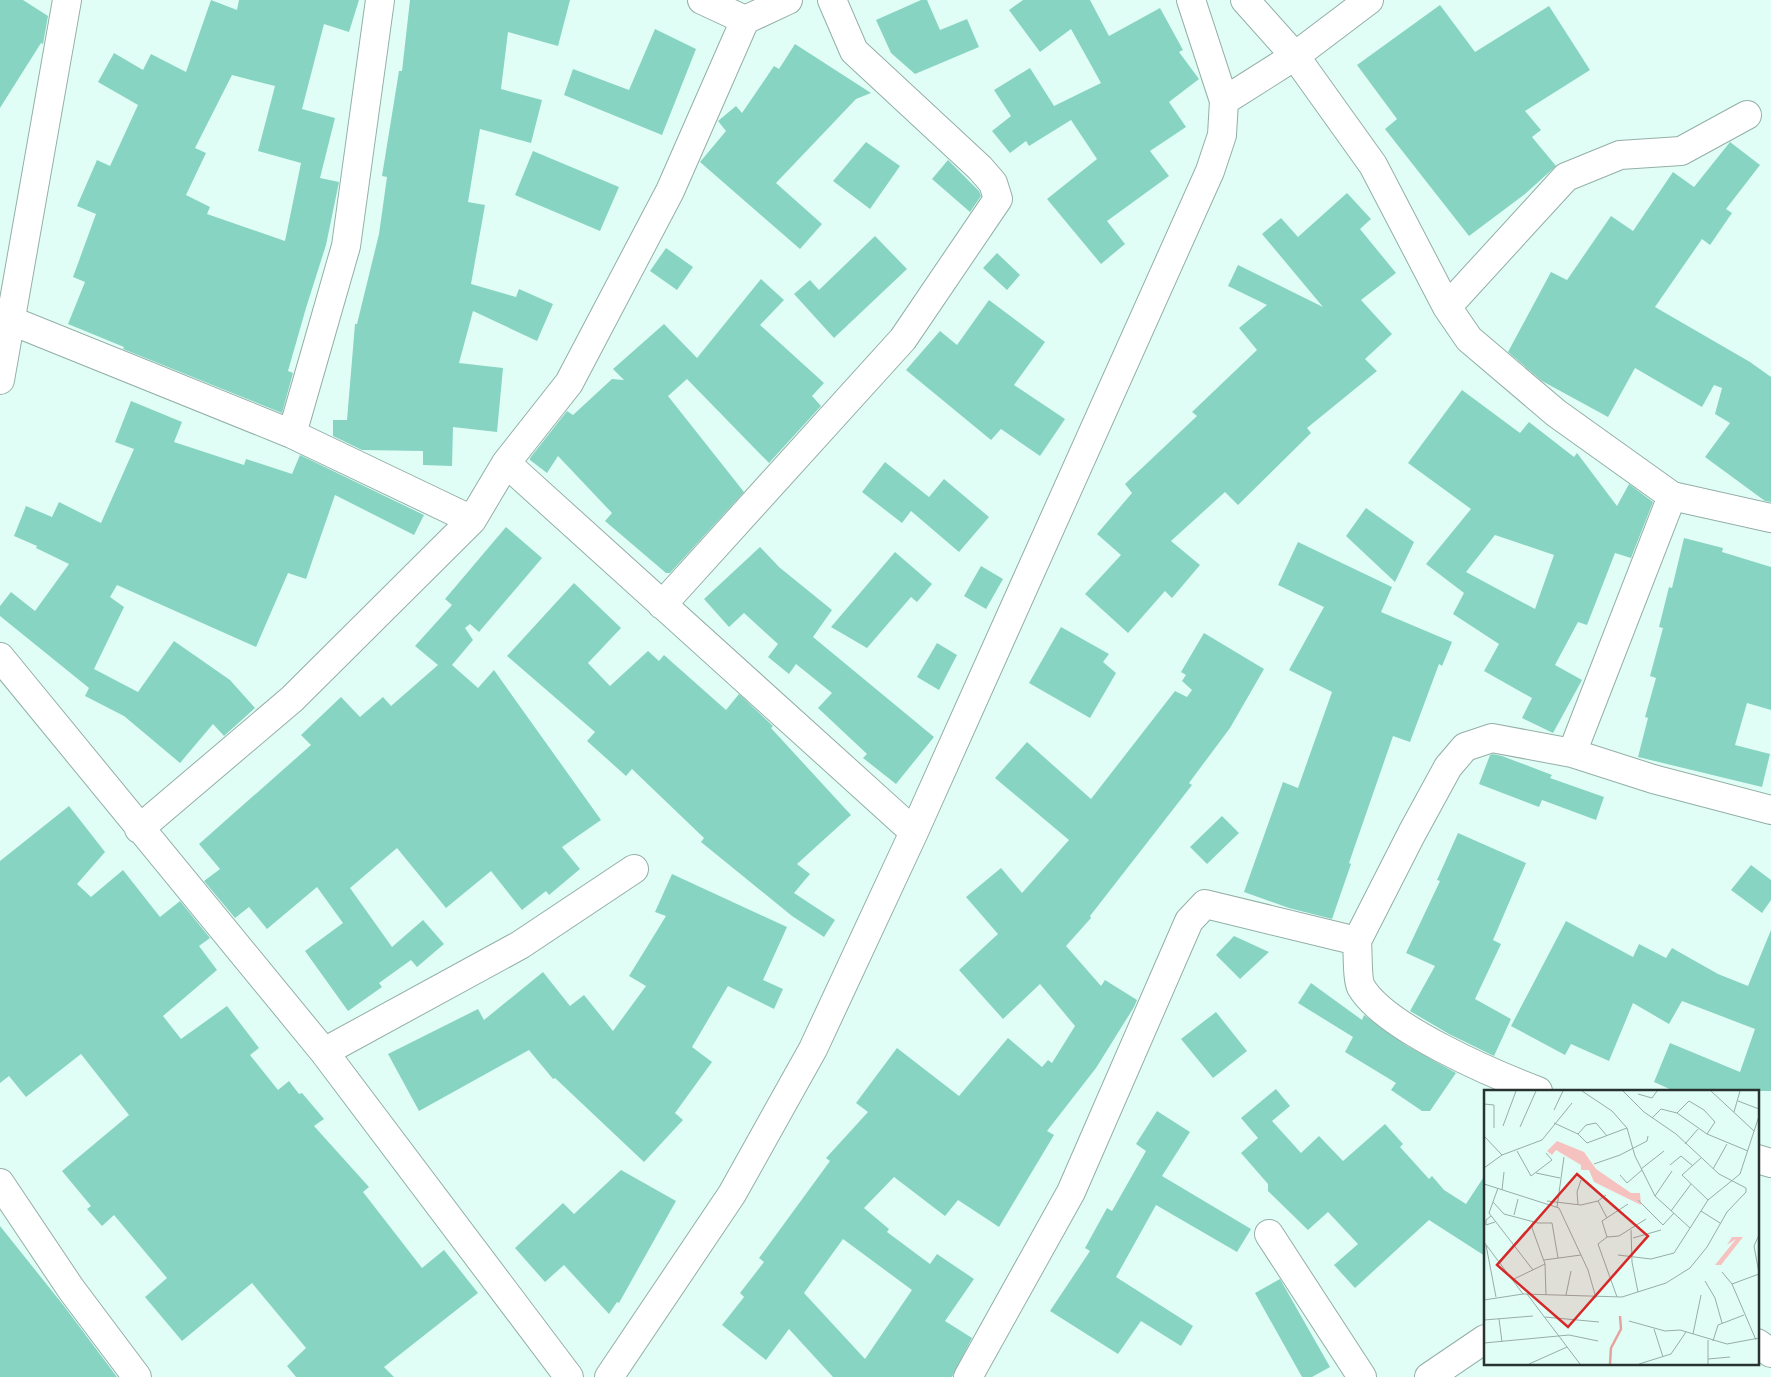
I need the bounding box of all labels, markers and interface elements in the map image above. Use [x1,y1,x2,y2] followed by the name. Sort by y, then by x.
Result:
[1484,1090,1758,1364] inset map

